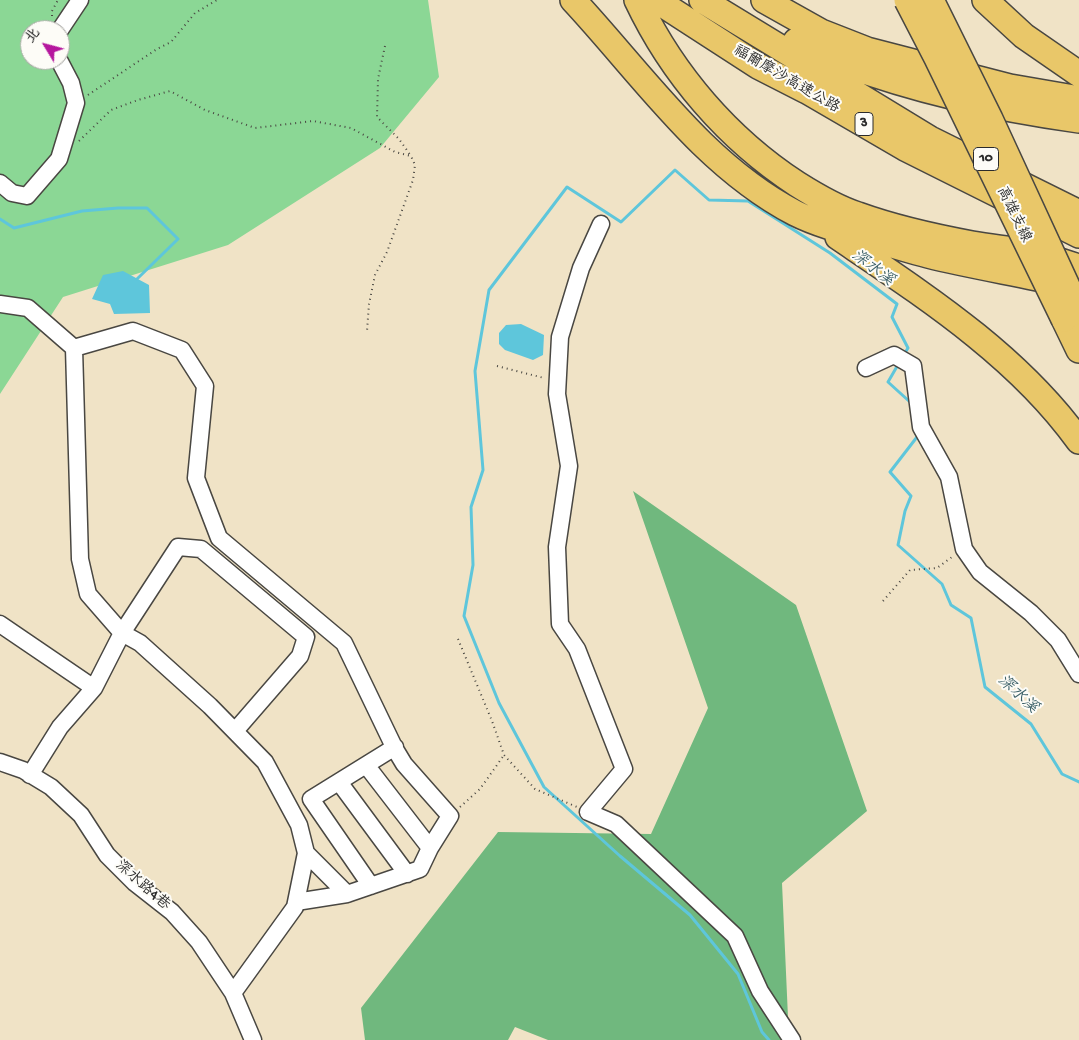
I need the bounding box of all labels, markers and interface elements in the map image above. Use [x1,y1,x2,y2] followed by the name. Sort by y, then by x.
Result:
[20,20,70,70] north arrow
[22,26,44,47] text: 北
[730,42,842,118] street label: 福爾摩沙高速公路
[855,112,873,136] road number: 3
[974,148,998,170] road number: 10
[992,184,1034,246] street label: 高雄支線
[847,247,897,291] water label: 深水溪
[993,672,1041,718] water label: 深水溪
[111,857,173,915] street label: 深水路4巷

